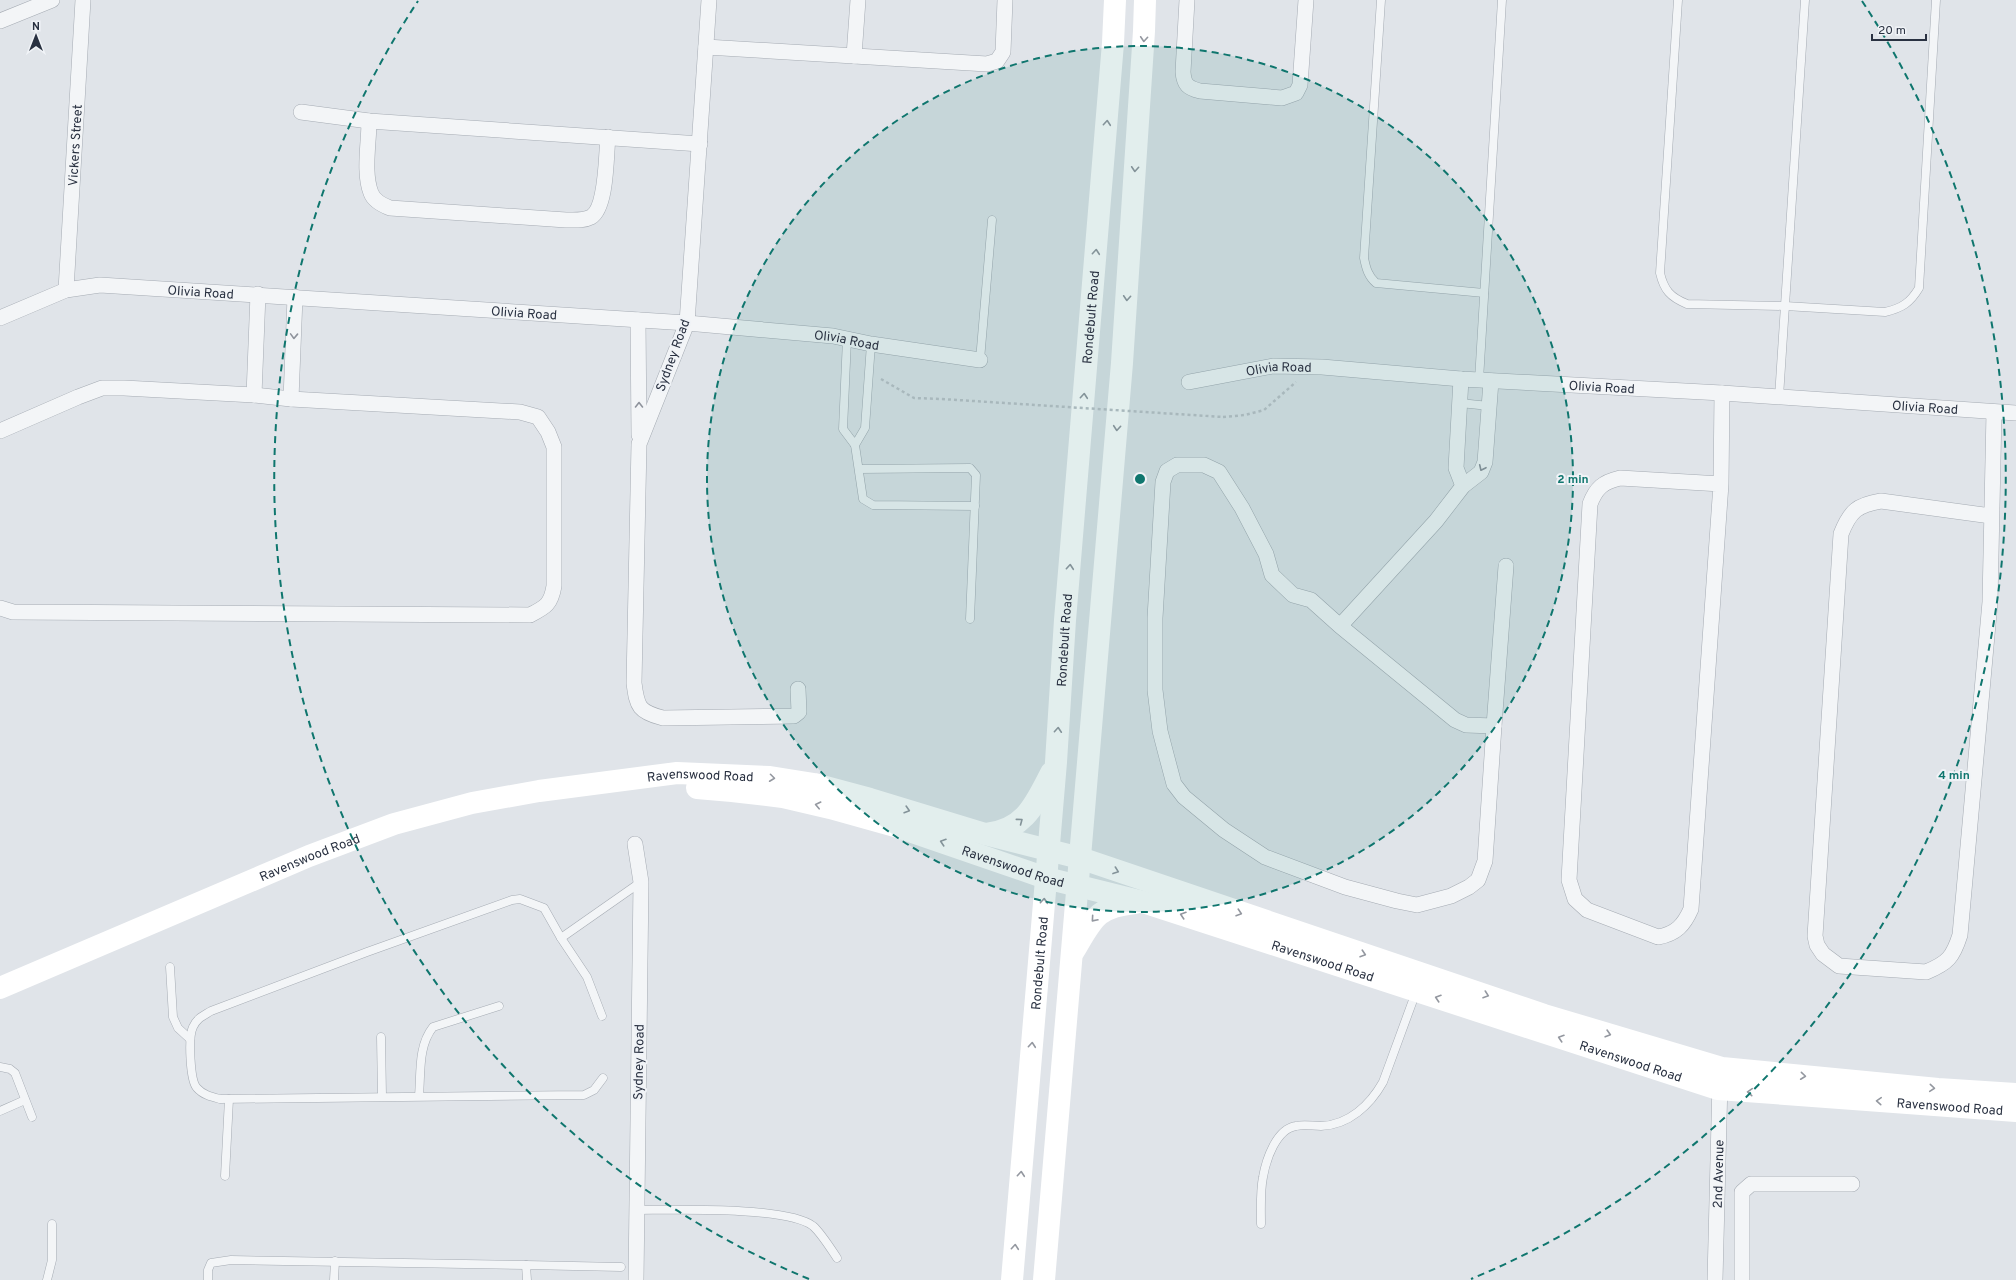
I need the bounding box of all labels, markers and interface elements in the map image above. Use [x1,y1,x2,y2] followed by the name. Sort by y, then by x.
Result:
[16,16,56,56] north arrow
[1872,16,1926,42] scale bar
[32,20,40,34] text: N
[1878,23,1906,39] text: 20 m
[1139,36,1148,42] one-way arrow
[66,104,87,187] street label: Vickers Street
[1102,120,1111,126] one-way arrow
[1131,166,1140,172] one-way arrow
[1091,249,1100,255] one-way arrow
[1080,270,1104,365] street label: Rondebult Road
[167,283,234,304] street label: Olivia Road
[1122,295,1131,301] one-way arrow
[490,304,557,325] street label: Olivia Road
[653,317,694,394] street label: Sydney Road
[813,328,880,355] street label: Olivia Road
[289,333,298,339] one-way arrow
[1245,360,1312,381] street label: Olivia Road
[1568,379,1635,398] street label: Olivia Road
[1079,393,1088,399] one-way arrow
[1891,399,1959,419] street label: Olivia Road
[635,402,643,408] one-way arrow
[1112,425,1121,431] one-way arrow
[1479,463,1487,471] one-way arrow
[1133,472,1147,486] centre of rings
[1557,472,1589,488] text: 2 min
[1065,564,1074,570] one-way arrow
[1055,593,1077,687] street label: Rondebult Road
[1054,727,1063,733] one-way arrow
[646,767,754,787] street label: Ravenswood Road
[1938,768,1970,784] text: 4 min
[769,773,775,782] one-way arrow
[815,802,822,810] one-way arrow
[904,805,911,814] one-way arrow
[1016,818,1023,825] one-way arrow
[257,832,363,886] street label: Ravenswood Road
[940,838,947,847] one-way arrow
[959,844,1065,892] street label: Ravenswood Road
[1113,866,1120,874] one-way arrow
[1039,898,1048,904] one-way arrow
[1236,908,1243,917] one-way arrow
[1179,911,1186,920] one-way arrow
[1092,914,1099,922] one-way arrow
[1029,916,1053,1011] street label: Rondebult Road
[1269,938,1376,987] street label: Ravenswood Road
[1359,949,1366,958] one-way arrow
[1482,991,1489,999] one-way arrow
[1434,994,1441,1003] one-way arrow
[631,1024,649,1100] street label: Sydney Road
[1604,1029,1611,1038] one-way arrow
[1558,1035,1565,1043] one-way arrow
[1577,1038,1684,1087] street label: Ravenswood Road
[1027,1042,1036,1048] one-way arrow
[1800,1071,1806,1080] one-way arrow
[1929,1084,1935,1093] one-way arrow
[1747,1087,1753,1096] one-way arrow
[1896,1096,2004,1120] street label: Ravenswood Road
[1876,1097,1882,1106] one-way arrow
[1711,1139,1729,1209] street label: 2nd Avenue
[1016,1171,1025,1177] one-way arrow
[1010,1244,1019,1250] one-way arrow

